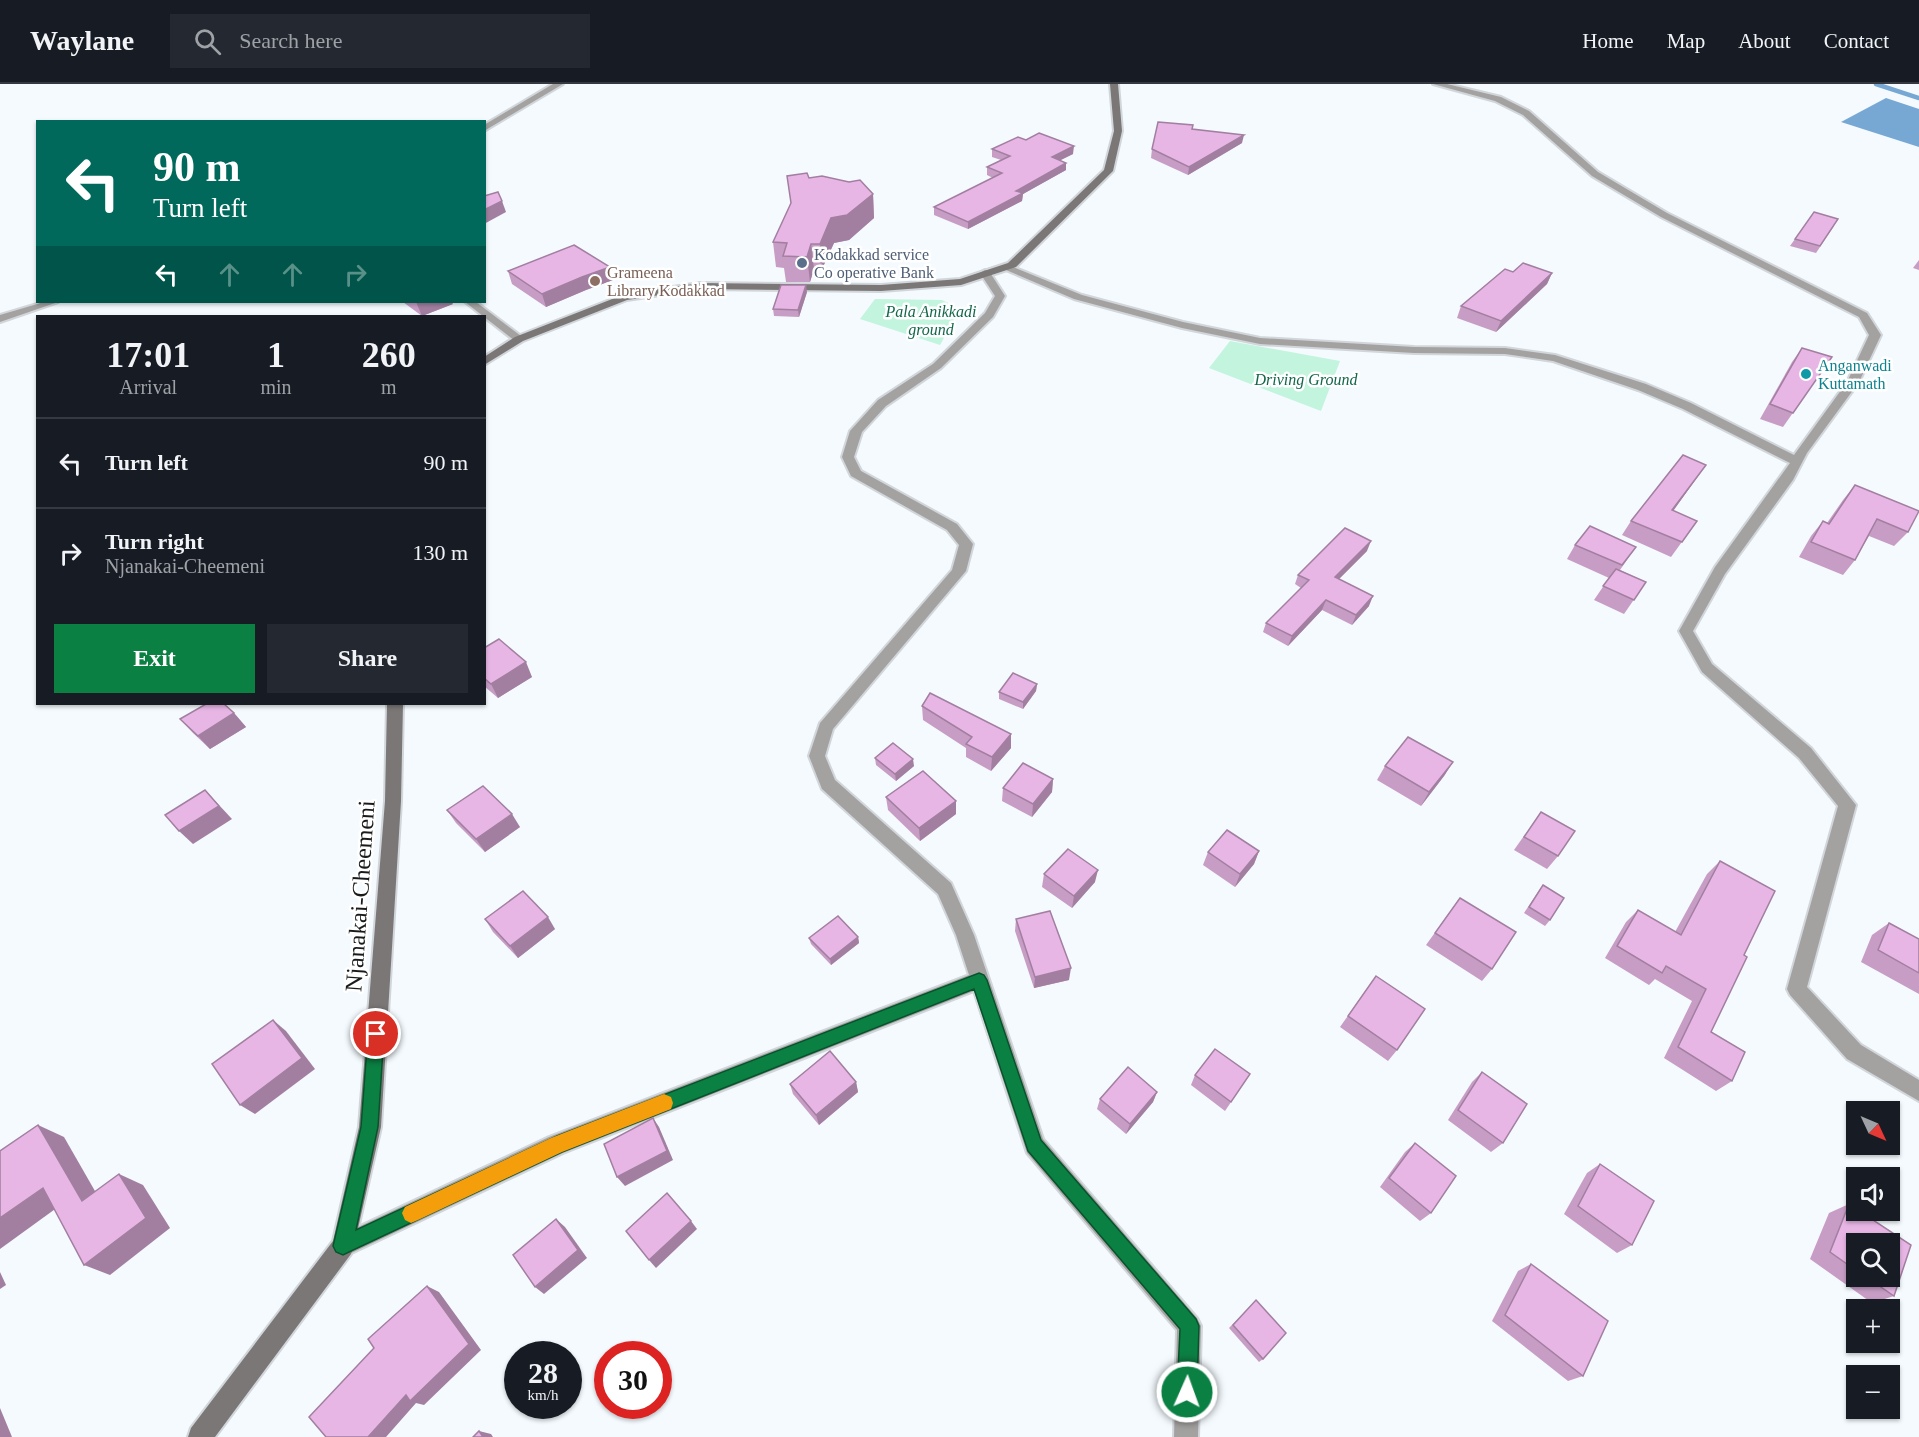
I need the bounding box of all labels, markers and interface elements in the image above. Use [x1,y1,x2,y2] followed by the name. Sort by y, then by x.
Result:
[170,14,590,68] search box
[30,25,134,56] text: Waylane
[191,25,224,58] icon: search
[239,28,342,53] text: Search here
[1582,29,1634,53] text: Home
[1667,29,1705,53] text: Map
[1738,29,1791,53] text: About
[1824,29,1889,53] text: Contact
[54,144,132,222] icon: left
[153,144,241,190] text: 90 m
[153,193,247,223] text: Turn left
[814,246,934,282] place label: Kodakkad service Co operative Bank
[795,256,809,270] marker: Kodakkad service Co operative Bank
[150,258,183,291] icon: left
[213,258,246,291] icon: ahead
[276,258,309,291] icon: ahead
[339,258,372,291] icon: right
[607,264,725,300] place label: Grameena Library Kodakkad
[588,274,602,288] marker: Grameena Library Kodakkad
[885,303,976,339] park label: Pala Anikkadi ground
[106,335,190,375] text: 17:01
[267,335,285,375] text: 1
[362,335,416,375] text: 260
[1818,357,1892,392] place label: Anganwadi Kuttamath
[1799,367,1813,381] marker: Anganwadi Kuttamath
[1254,371,1358,389] park label: Driving Ground
[119,376,177,398] text: Arrival
[260,376,292,398] text: min
[381,376,397,398] text: m
[54,447,87,480] icon: left
[105,450,188,475] text: Turn left
[423,450,468,475] text: 90 m
[105,529,204,554] text: Turn right
[54,537,87,570] icon: right
[412,540,468,565] text: 130 m
[105,555,265,577] text: Njanakai-Cheemeni
[54,624,255,693] button: Exit
[267,624,468,693] button: Share
[340,799,380,993] street label: Njanakai-Cheemeni
[350,1008,401,1059] pin
[359,1017,392,1050] icon: arrive
[1846,1101,1900,1155] north arrow
[1846,1101,1900,1419] map controls
[1846,1167,1900,1221] button: sound
[1846,1233,1900,1287] button: search
[1846,1299,1900,1353] button: +
[594,1341,672,1419] speed limit sign: 30
[528,1356,558,1389] text: 28
[1155,1360,1219,1424] position arrow
[1846,1365,1900,1419] button: −
[528,1387,558,1403] text: km/h

